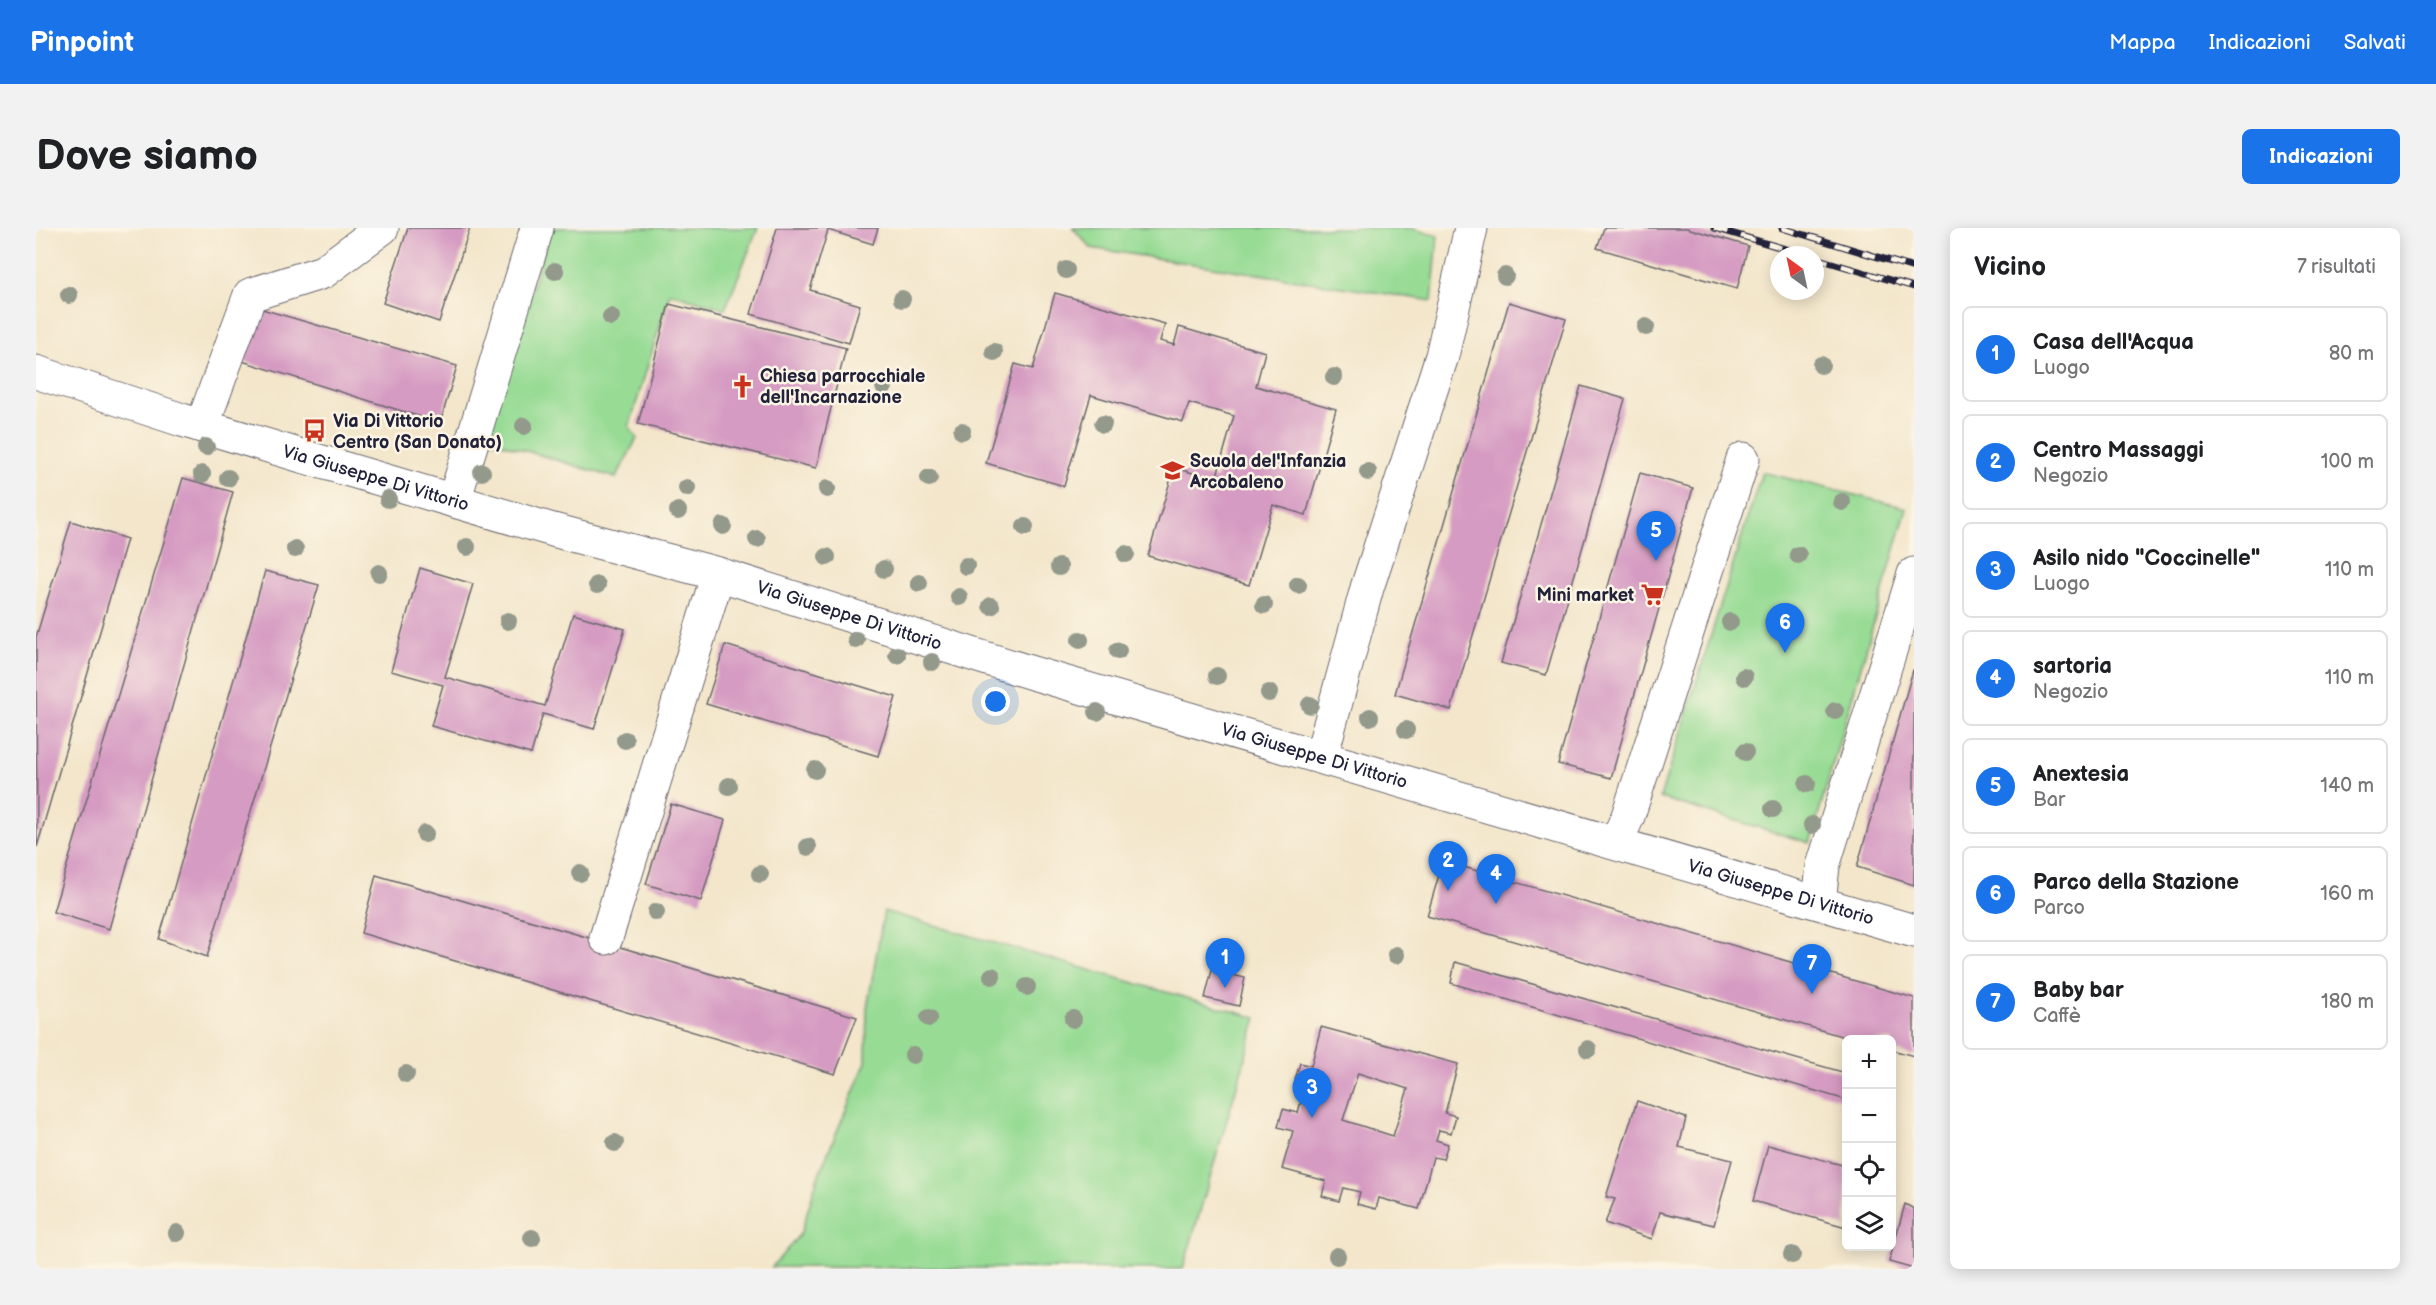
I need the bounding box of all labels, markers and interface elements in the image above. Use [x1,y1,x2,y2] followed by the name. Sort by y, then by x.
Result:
[30,26,134,59] text: Pinpoint
[2109,30,2176,55] text: Mappa
[2209,30,2311,55] text: Indicazioni
[2344,30,2406,55] text: Salvati
[2242,129,2400,184] button: Indicazioni
[36,131,258,182] text: Dove siamo
[1770,246,1824,300] north arrow
[1974,252,2046,283] text: Vicino
[2297,255,2376,279] text: 7 risultati
[2033,329,2194,356] text: Casa dell'Acqua
[1991,342,2000,366] text: 1
[2329,342,2374,366] text: 80 m
[2033,356,2090,380] text: Luogo
[760,366,925,408] place label: Chiesa parrocchiale dell'Incarnazione
[729,373,755,399] church icon: Chiesa parrocchiale dell'Incarnazione
[333,411,502,453] place label: Via Di Vittorio Centro (San Donato)
[302,418,328,444] bus stop icon: Via Di Vittorio Centro (San Donato)
[2033,437,2204,464] text: Centro Massaggi
[280,440,471,515] street label: Via Giuseppe Di Vittorio
[1990,450,2001,474] text: 2
[2321,450,2374,474] text: 100 m
[1189,451,1346,493] place label: Scuola del'Infanzia Arcobaleno
[1159,458,1185,484] school or university icon: Scuola del'Infanzia Arcobaleno
[2033,464,2108,488] text: Negozio
[1636,512,1676,561] pin: 5
[2033,545,2260,572] text: Asilo nido "Coccinelle"
[1990,558,2001,582] text: 3
[2325,558,2374,582] text: 110 m
[2033,572,2090,596] text: Luogo
[754,576,944,654] street label: Via Giuseppe Di Vittorio
[1639,582,1665,608] supermarket icon: Mini market
[1536,585,1634,606] place label: Mini market
[1766,604,1804,653] pin: 6
[2033,653,2112,680] text: sartoria
[1990,666,2001,690] text: 4
[2325,666,2374,690] text: 110 m
[2033,680,2108,704] text: Negozio
[981,687,1010,716] your location
[1219,718,1410,793] street label: Via Giuseppe Di Vittorio
[2033,761,2129,788] text: Anextesia
[1990,774,2001,798] text: 5
[2320,774,2374,798] text: 140 m
[2033,788,2065,812] text: Bar
[1428,842,1468,891] pin: 2
[1476,854,1516,904] pin: 4
[1685,855,1877,929] street label: Via Giuseppe Di Vittorio
[2033,869,2239,896] text: Parco della Stazione
[1989,882,2002,906] text: 6
[2320,882,2374,906] text: 160 m
[2033,896,2085,920] text: Parco
[1206,938,1244,988] pin: 1
[1792,944,1832,994] pin: 7
[2033,977,2124,1004] text: Baby bar
[1990,990,2001,1014] text: 7
[2321,990,2374,1014] text: 180 m
[2033,1004,2081,1028] text: Caffè
[1842,1035,1896,1251] map controls
[1842,1035,1896,1089] button: +
[1292,1068,1332,1118] pin: 3
[1842,1089,1896,1143] button: −
[1842,1143,1896,1197] button: locate
[1842,1197,1896,1251] button: layers

